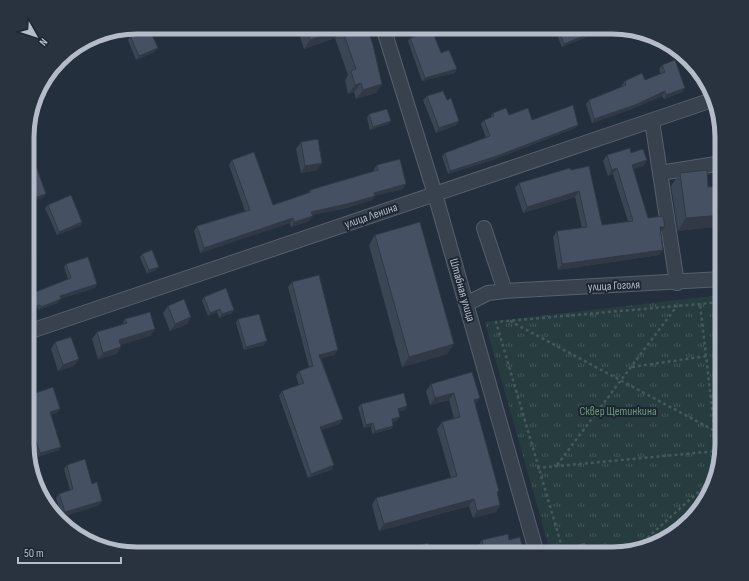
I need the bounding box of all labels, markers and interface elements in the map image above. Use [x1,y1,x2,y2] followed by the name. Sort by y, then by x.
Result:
[16,16,56,56] north arrow
[36,36,50,48] text: N
[343,200,400,232] street label: улица Ленина
[446,257,478,324] street label: Штабная улица
[588,277,641,295] street label: улица Гоголя
[579,404,657,419] park label: Сквер Щетинкина
[18,539,121,565] scale bar
[24,546,44,561] text: 50 m

